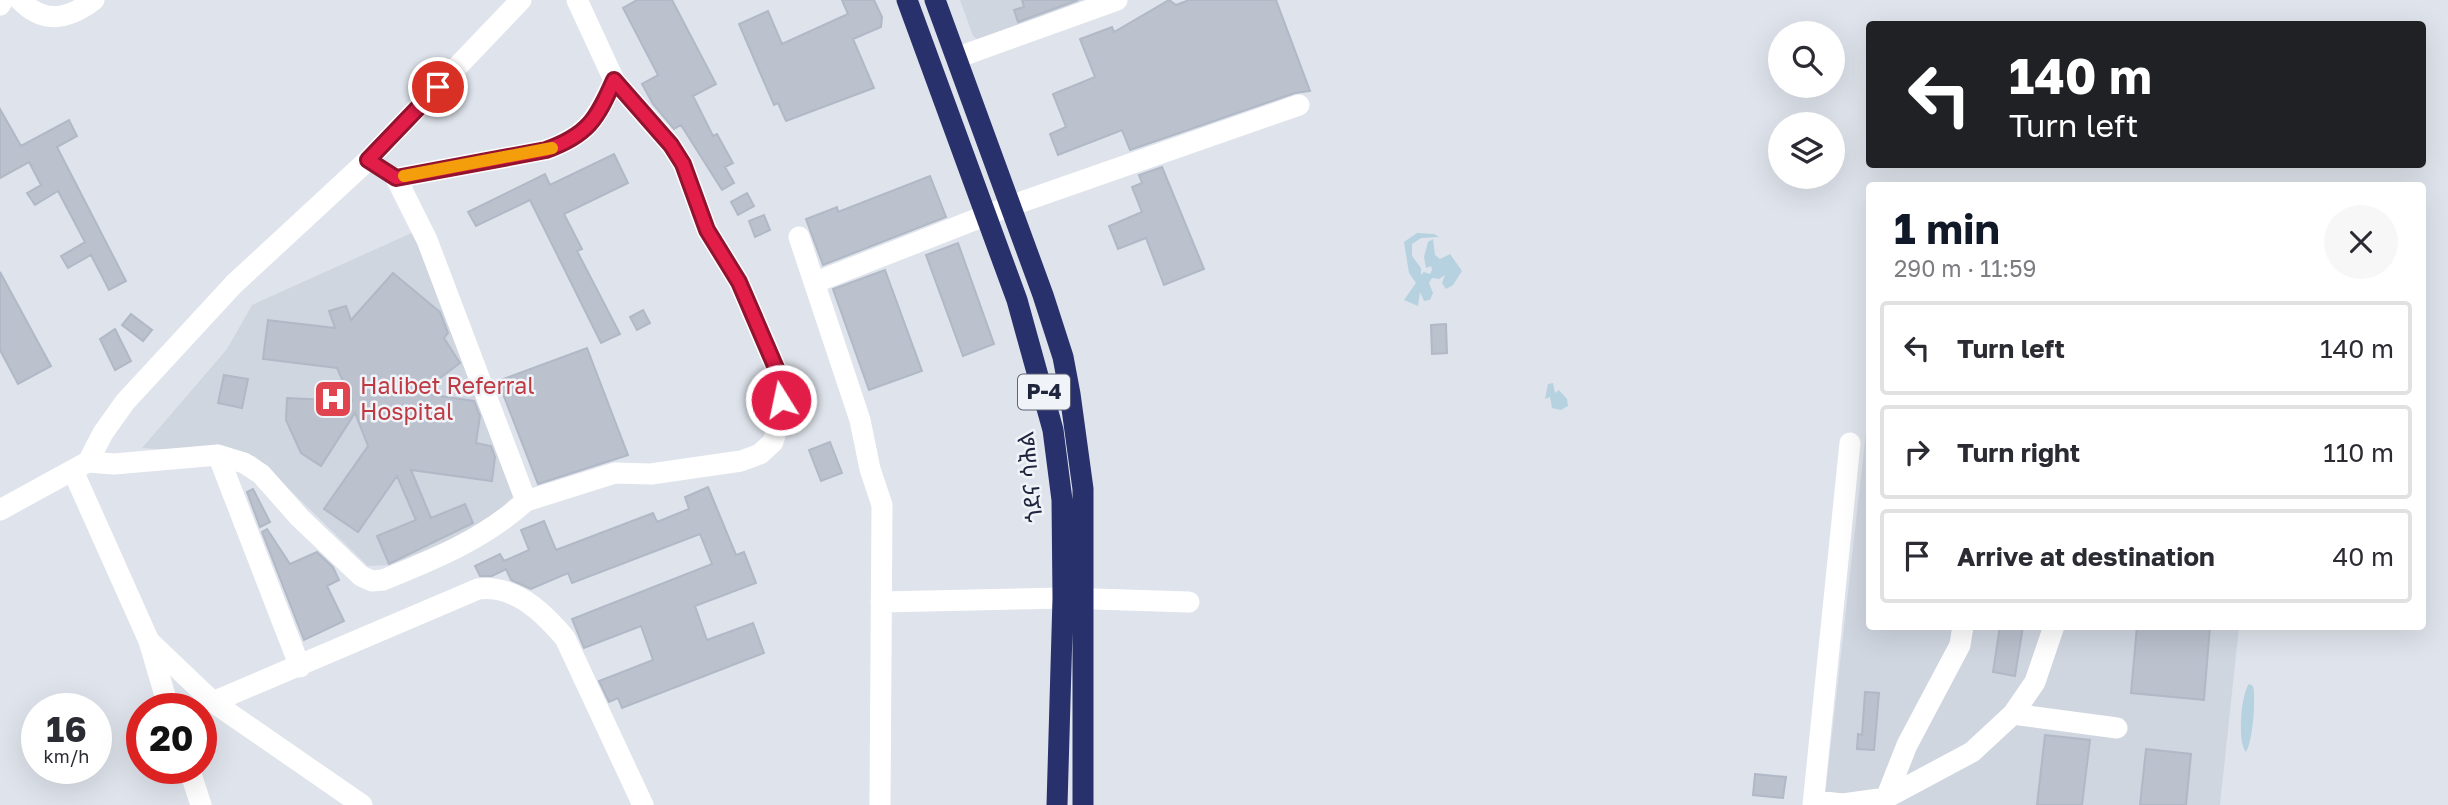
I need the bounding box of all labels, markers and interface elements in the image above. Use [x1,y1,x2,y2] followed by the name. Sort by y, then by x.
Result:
[1768,21,1845,189] map controls
[1768,21,1845,98] button: search
[2009,46,2152,105] text: 140 m
[1894,49,1985,140] icon: left
[408,57,468,117] pin
[419,68,457,106] icon: arrive
[2009,106,2138,144] text: Turn left
[1768,112,1845,189] button: layers
[1894,203,2000,253] text: 1 min
[2324,205,2398,279] button: close
[1894,254,2037,282] text: 290 m · 11:59
[1898,329,1936,367] icon: left
[1957,333,2065,364] text: Turn left
[2320,333,2394,364] text: 140 m
[744,363,818,437] position arrow
[360,371,535,425] place label: Halibet Referral Hospital
[1018,374,1070,410] road number: P-4
[312,378,354,420] hospital icon: Halibet Referral Hospital
[1010,430,1048,524] street label: ጎደና ሳሕል
[1898,433,1936,471] icon: right
[1957,437,2080,468] text: Turn right
[2323,437,2394,468] text: 110 m
[1898,537,1936,575] icon: arrive
[1957,541,2215,572] text: Arrive at destination
[2333,541,2394,572] text: 40 m
[126,693,217,784] speed limit sign: 20
[46,708,87,750] text: 16
[44,745,89,767] text: km/h

